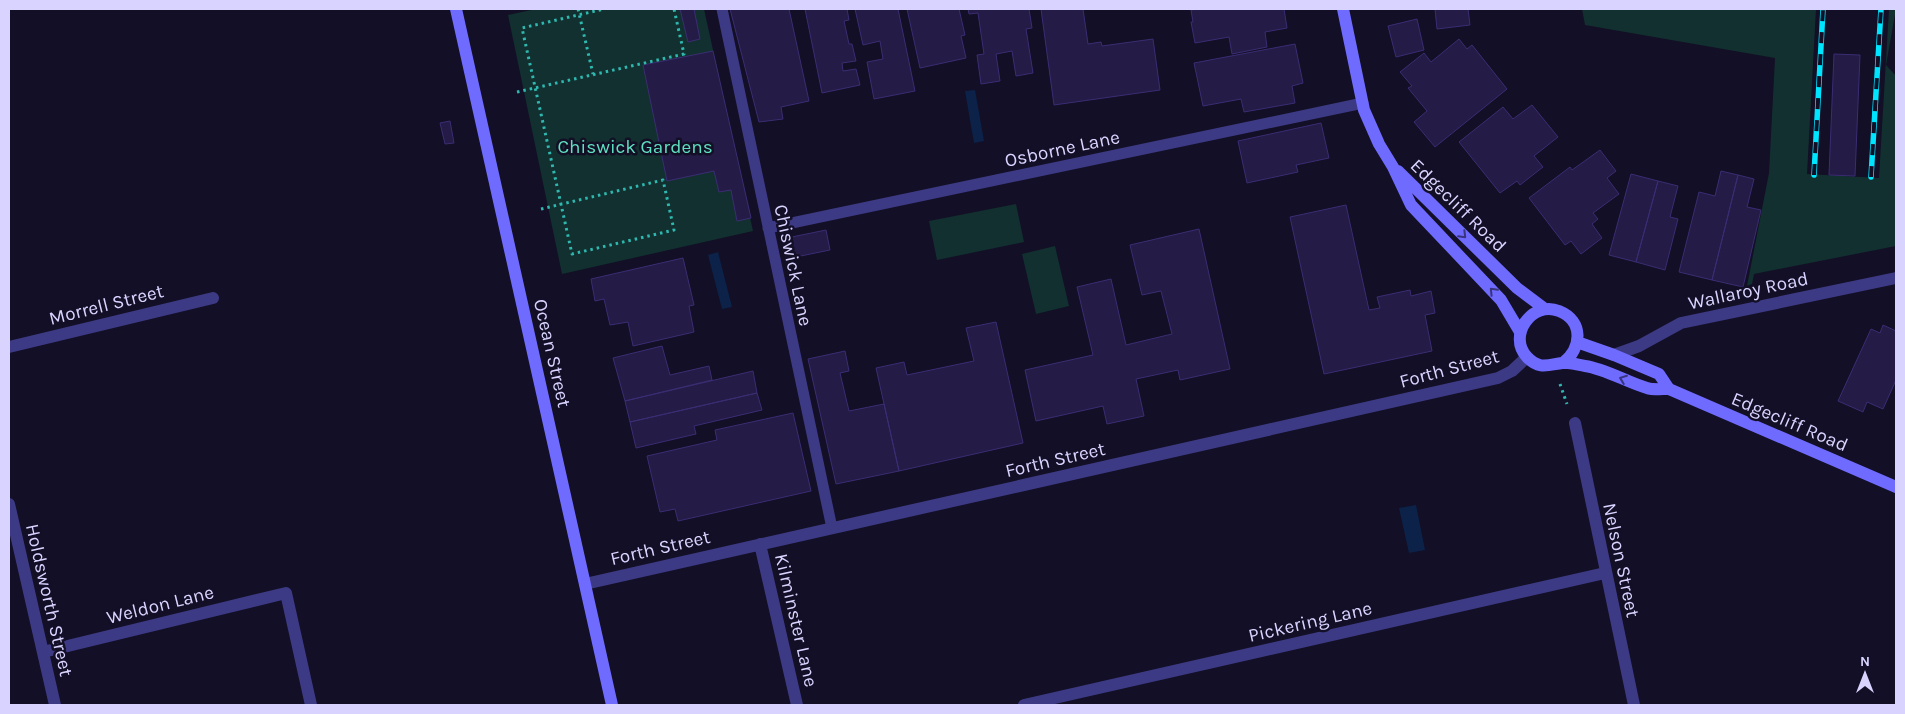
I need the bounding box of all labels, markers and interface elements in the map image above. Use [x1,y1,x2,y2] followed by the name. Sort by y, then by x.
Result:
[1003,126,1122,172] street label: Osborne Lane
[557,136,713,158] park label: Chiswick Gardens
[1406,155,1511,257] street label: Edgecliff Road
[769,202,817,328] street label: Chiswick Lane
[1457,229,1466,238] one-way arrow
[1686,268,1810,314] street label: Wallaroy Road
[47,280,166,330] street label: Morrell Street
[1490,288,1499,297] one-way arrow
[529,297,575,409] street label: Ocean Street
[1397,345,1501,393] street label: Forth Street
[1619,375,1627,385] one-way arrow
[1728,387,1851,456] street label: Edgecliff Road
[1003,438,1107,482] street label: Forth Street
[1598,501,1644,620] street label: Nelson Street
[21,522,77,679] street label: Holdsworth Street
[608,526,712,570] street label: Forth Street
[770,551,822,689] street label: Kilminster Lane
[104,581,216,629] street label: Weldon Lane
[1246,597,1374,647] street label: Pickering Lane
[1840,649,1890,699] north arrow
[1860,653,1870,670] text: N

